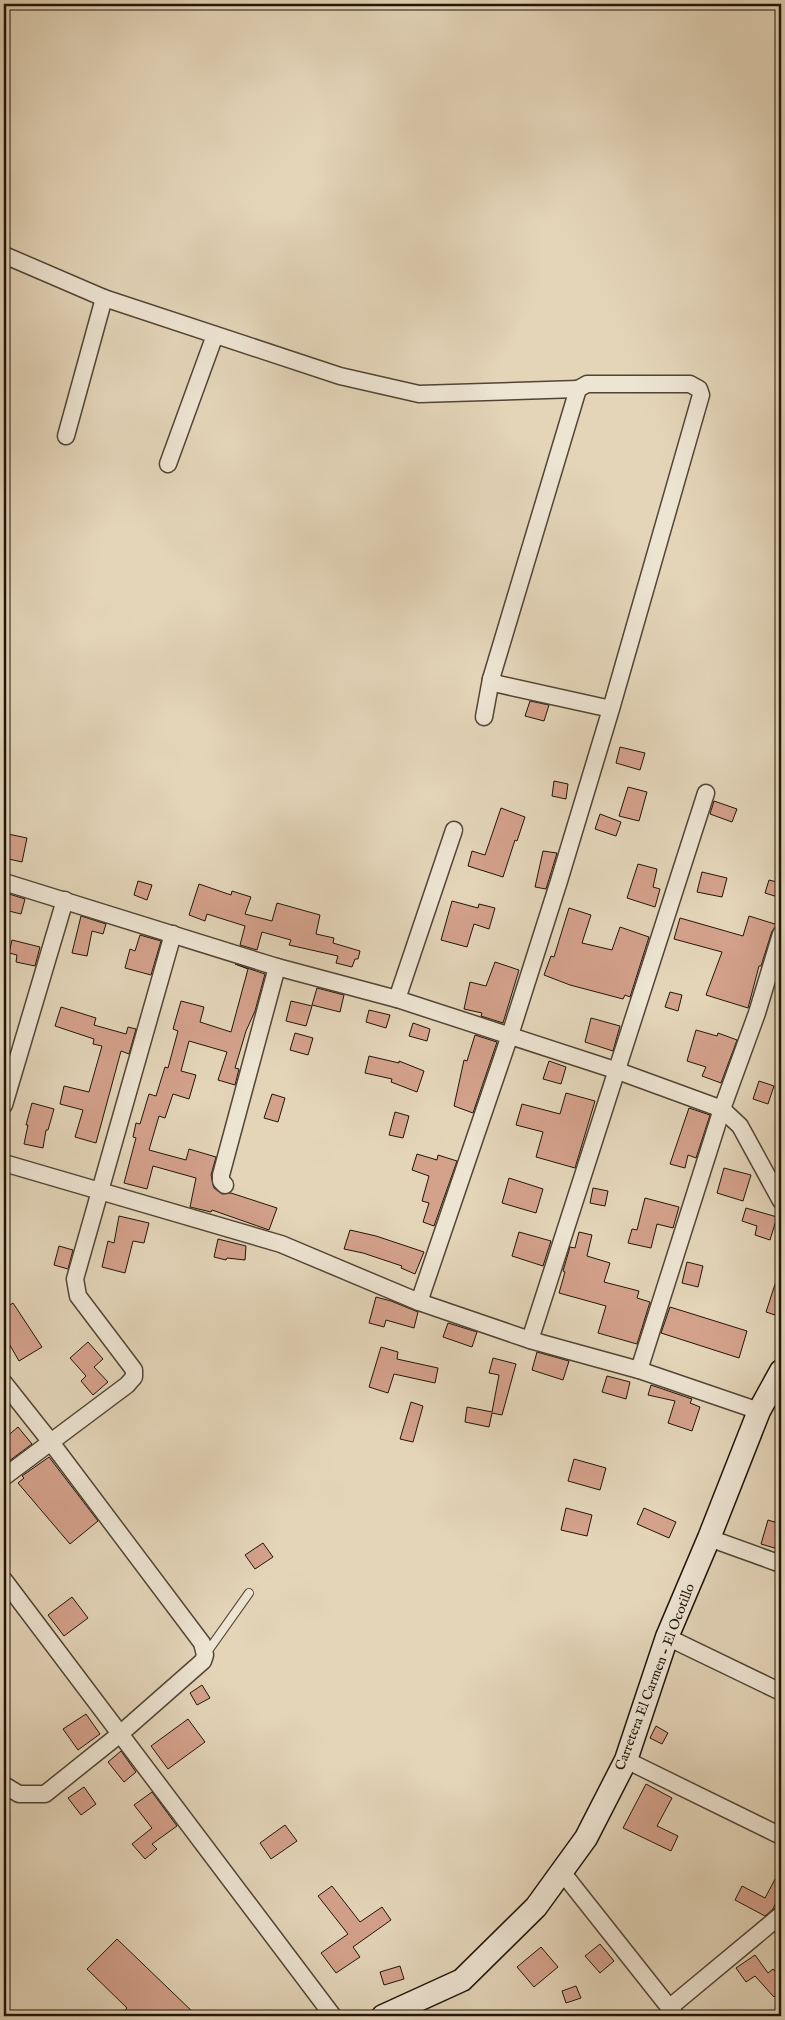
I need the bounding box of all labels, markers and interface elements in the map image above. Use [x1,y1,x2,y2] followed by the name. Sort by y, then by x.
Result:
[611,1581,699,1773] street label: Carretera El Carmen - El Ocotillo

